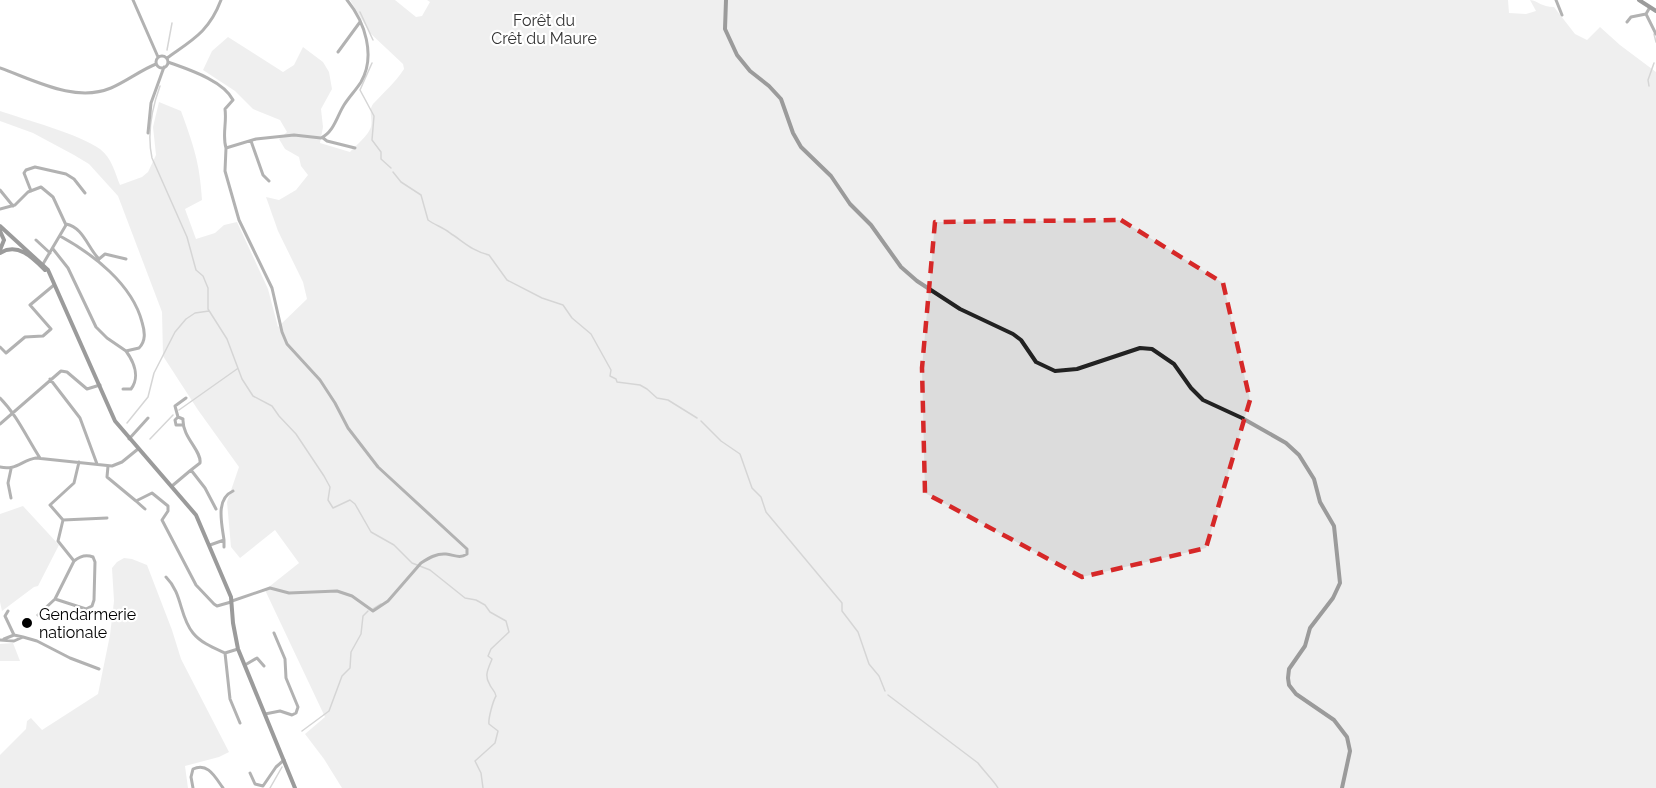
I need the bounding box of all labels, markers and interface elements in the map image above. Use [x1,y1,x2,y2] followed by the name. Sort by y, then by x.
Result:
[491,11,597,48] park label: Forêt du Crêt du Maure
[39,605,136,642] place label: Gendarmerie nationale
[20,616,34,630] marker: Gendarmerie nationale

